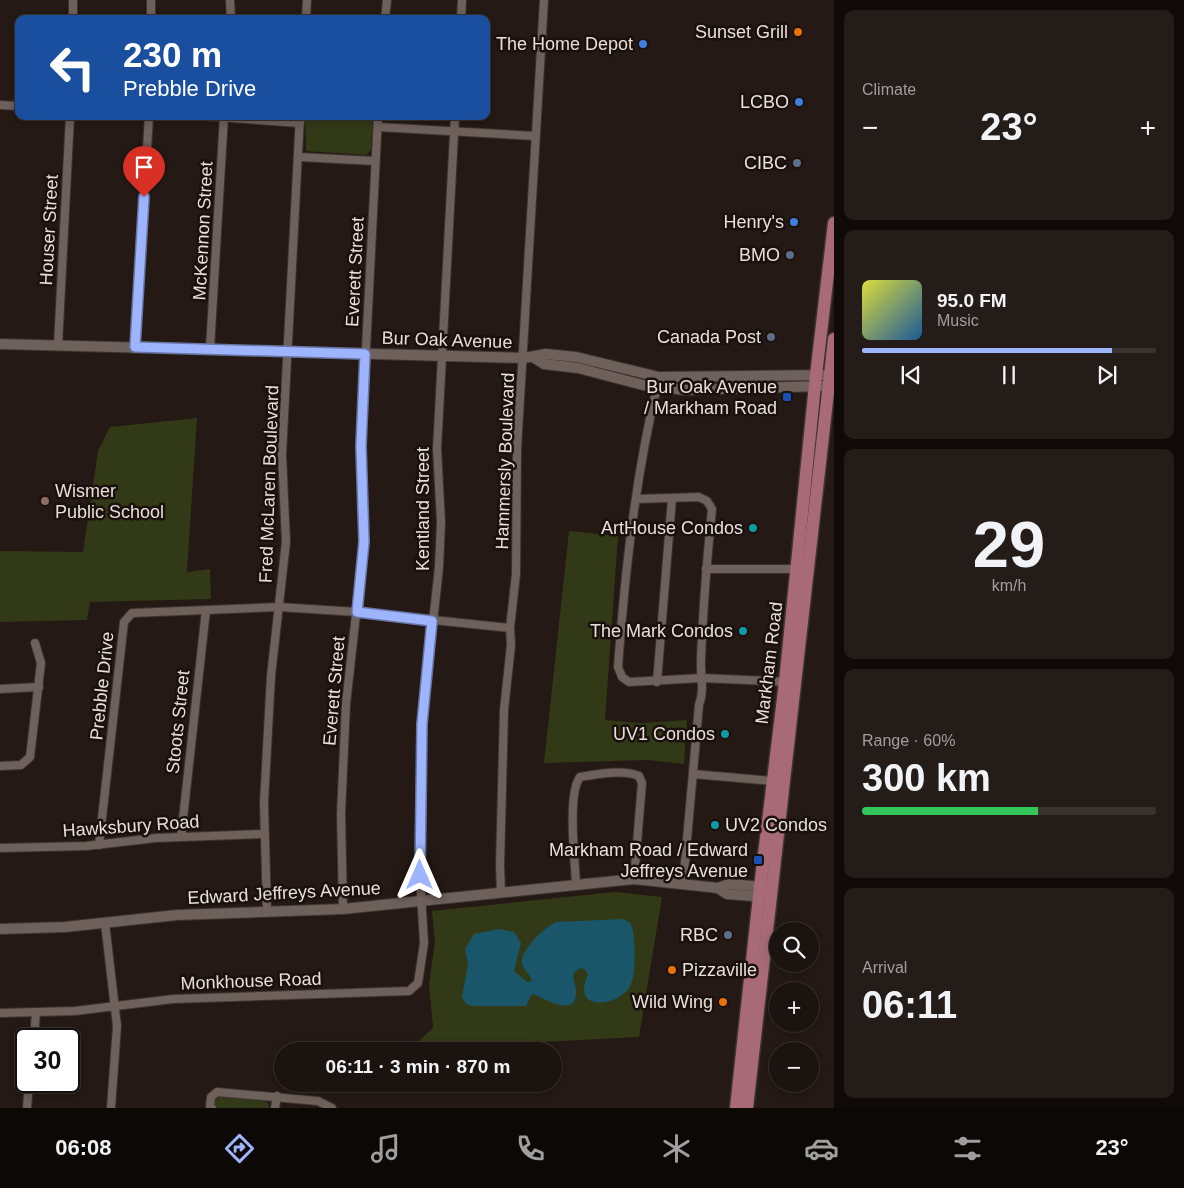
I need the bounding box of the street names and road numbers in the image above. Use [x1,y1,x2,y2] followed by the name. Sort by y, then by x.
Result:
[189,161,217,301] street label: McKennon Street
[36,174,62,286] street label: Houser Street
[342,217,368,327] street label: Everett Street
[381,328,513,352] street label: Bur Oak Avenue
[492,372,518,550] street label: Hammersly Boulevard
[256,385,282,583] street label: Fred McLaren Boulevard
[413,447,433,571] street label: Kentland Street
[752,601,786,725] street label: Markham Road
[86,631,118,741] street label: Prebble Drive
[319,635,349,747] street label: Everett Street
[163,669,193,775] street label: Stoots Street
[62,811,200,841] street label: Hawksbury Road
[187,878,381,908] street label: Edward Jeffreys Avenue
[180,969,322,993] street label: Monkhouse Road

